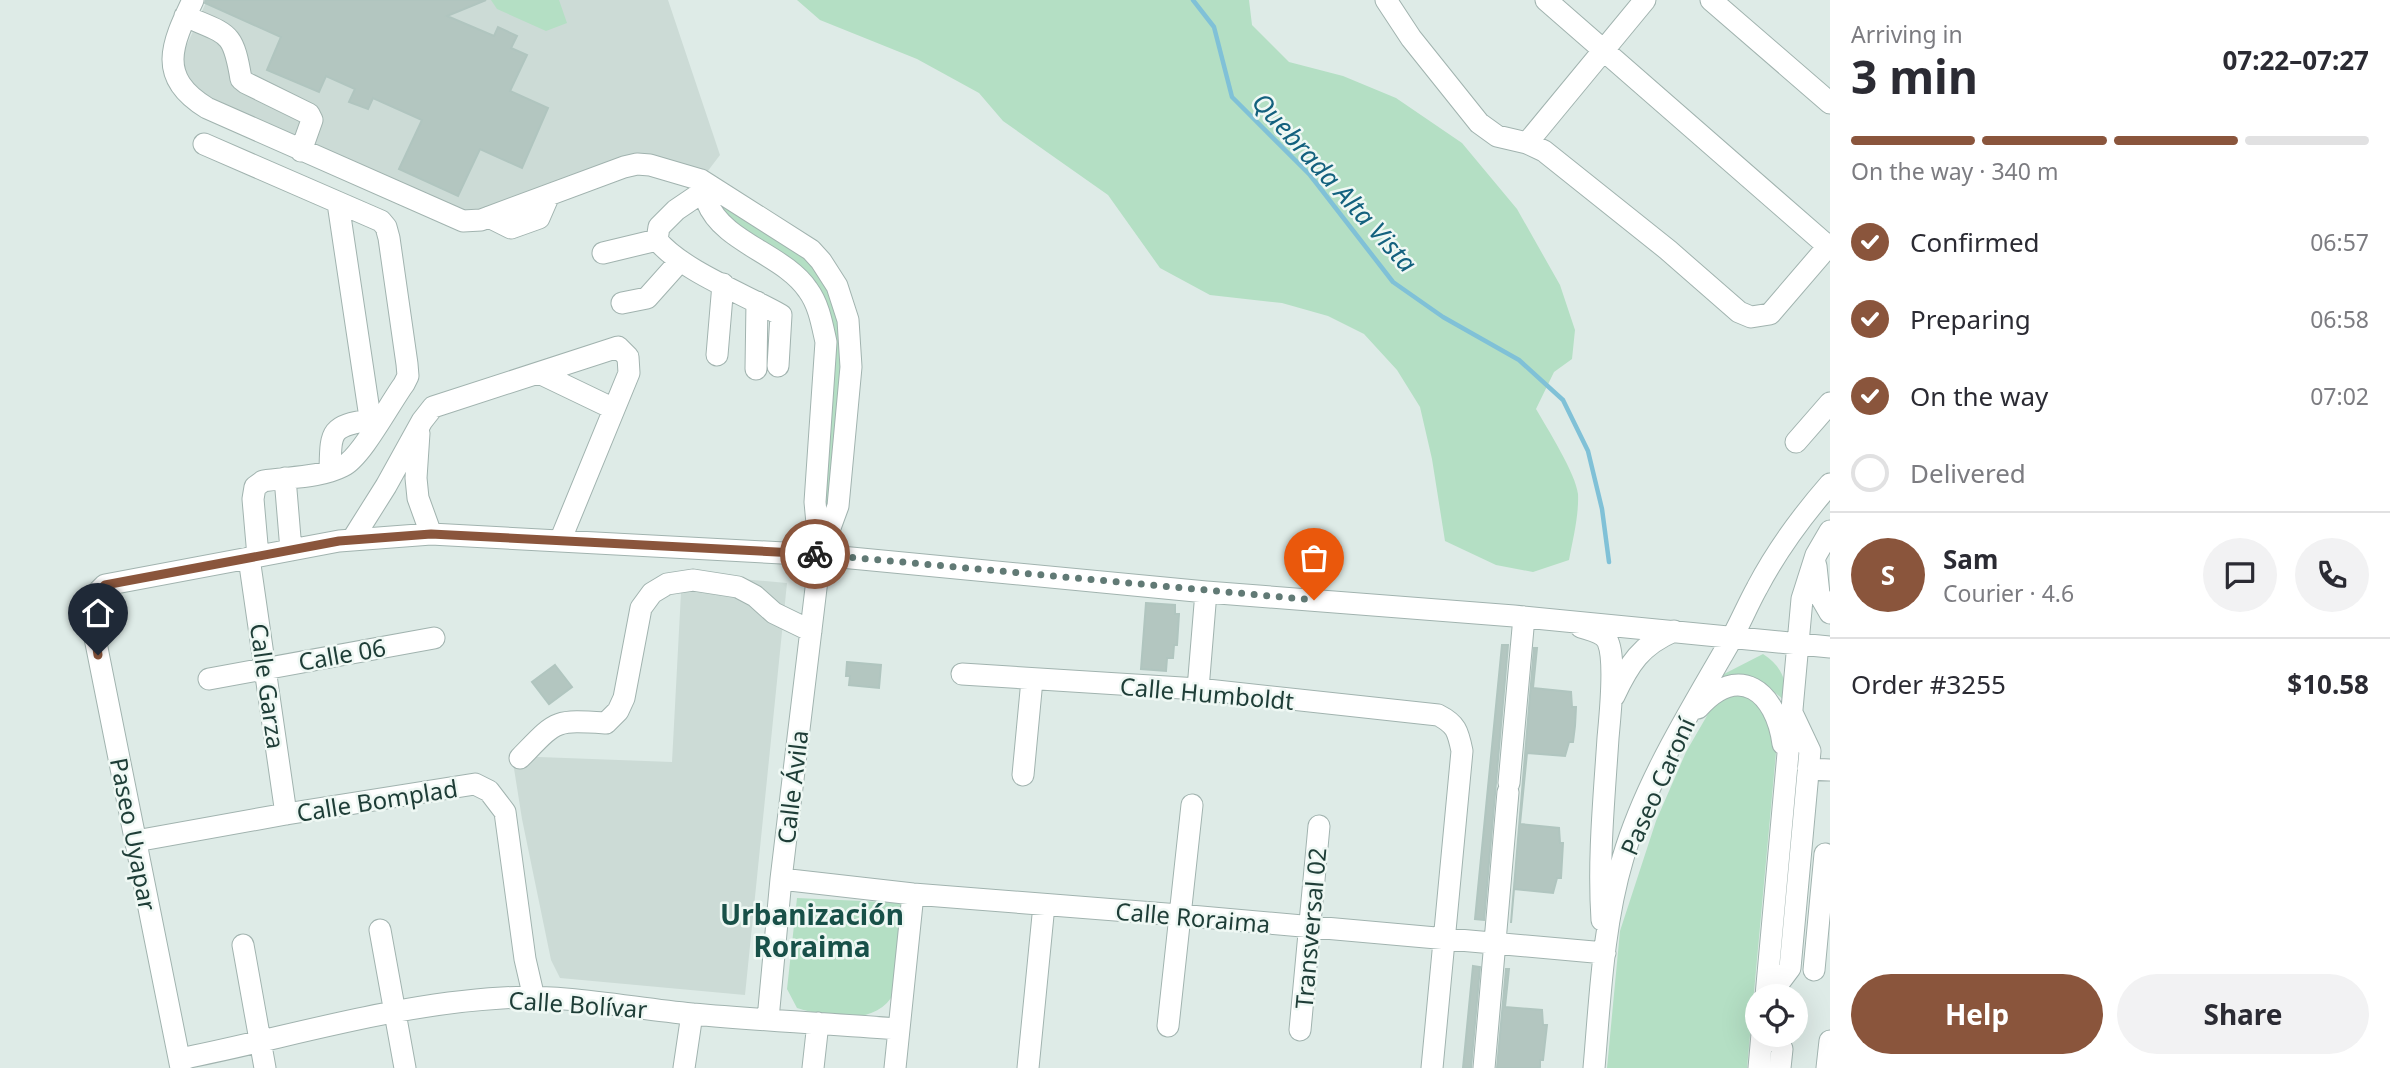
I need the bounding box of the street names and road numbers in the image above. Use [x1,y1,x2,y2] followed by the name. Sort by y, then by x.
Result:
[243,621,293,751] street label: Calle Garza
[296,630,388,678] street label: Calle 06
[1119,669,1296,717] street label: Calle Humboldt
[1612,711,1702,860] street label: Paseo Caroní
[769,728,815,846] street label: Calle Ávila
[103,755,165,913] street label: Paseo Uyapar
[294,771,460,829] street label: Calle Bomplad
[1287,846,1333,1010] street label: Transversal 02
[1114,894,1272,940] street label: Calle Roraima
[508,983,648,1025] street label: Calle Bolívar

